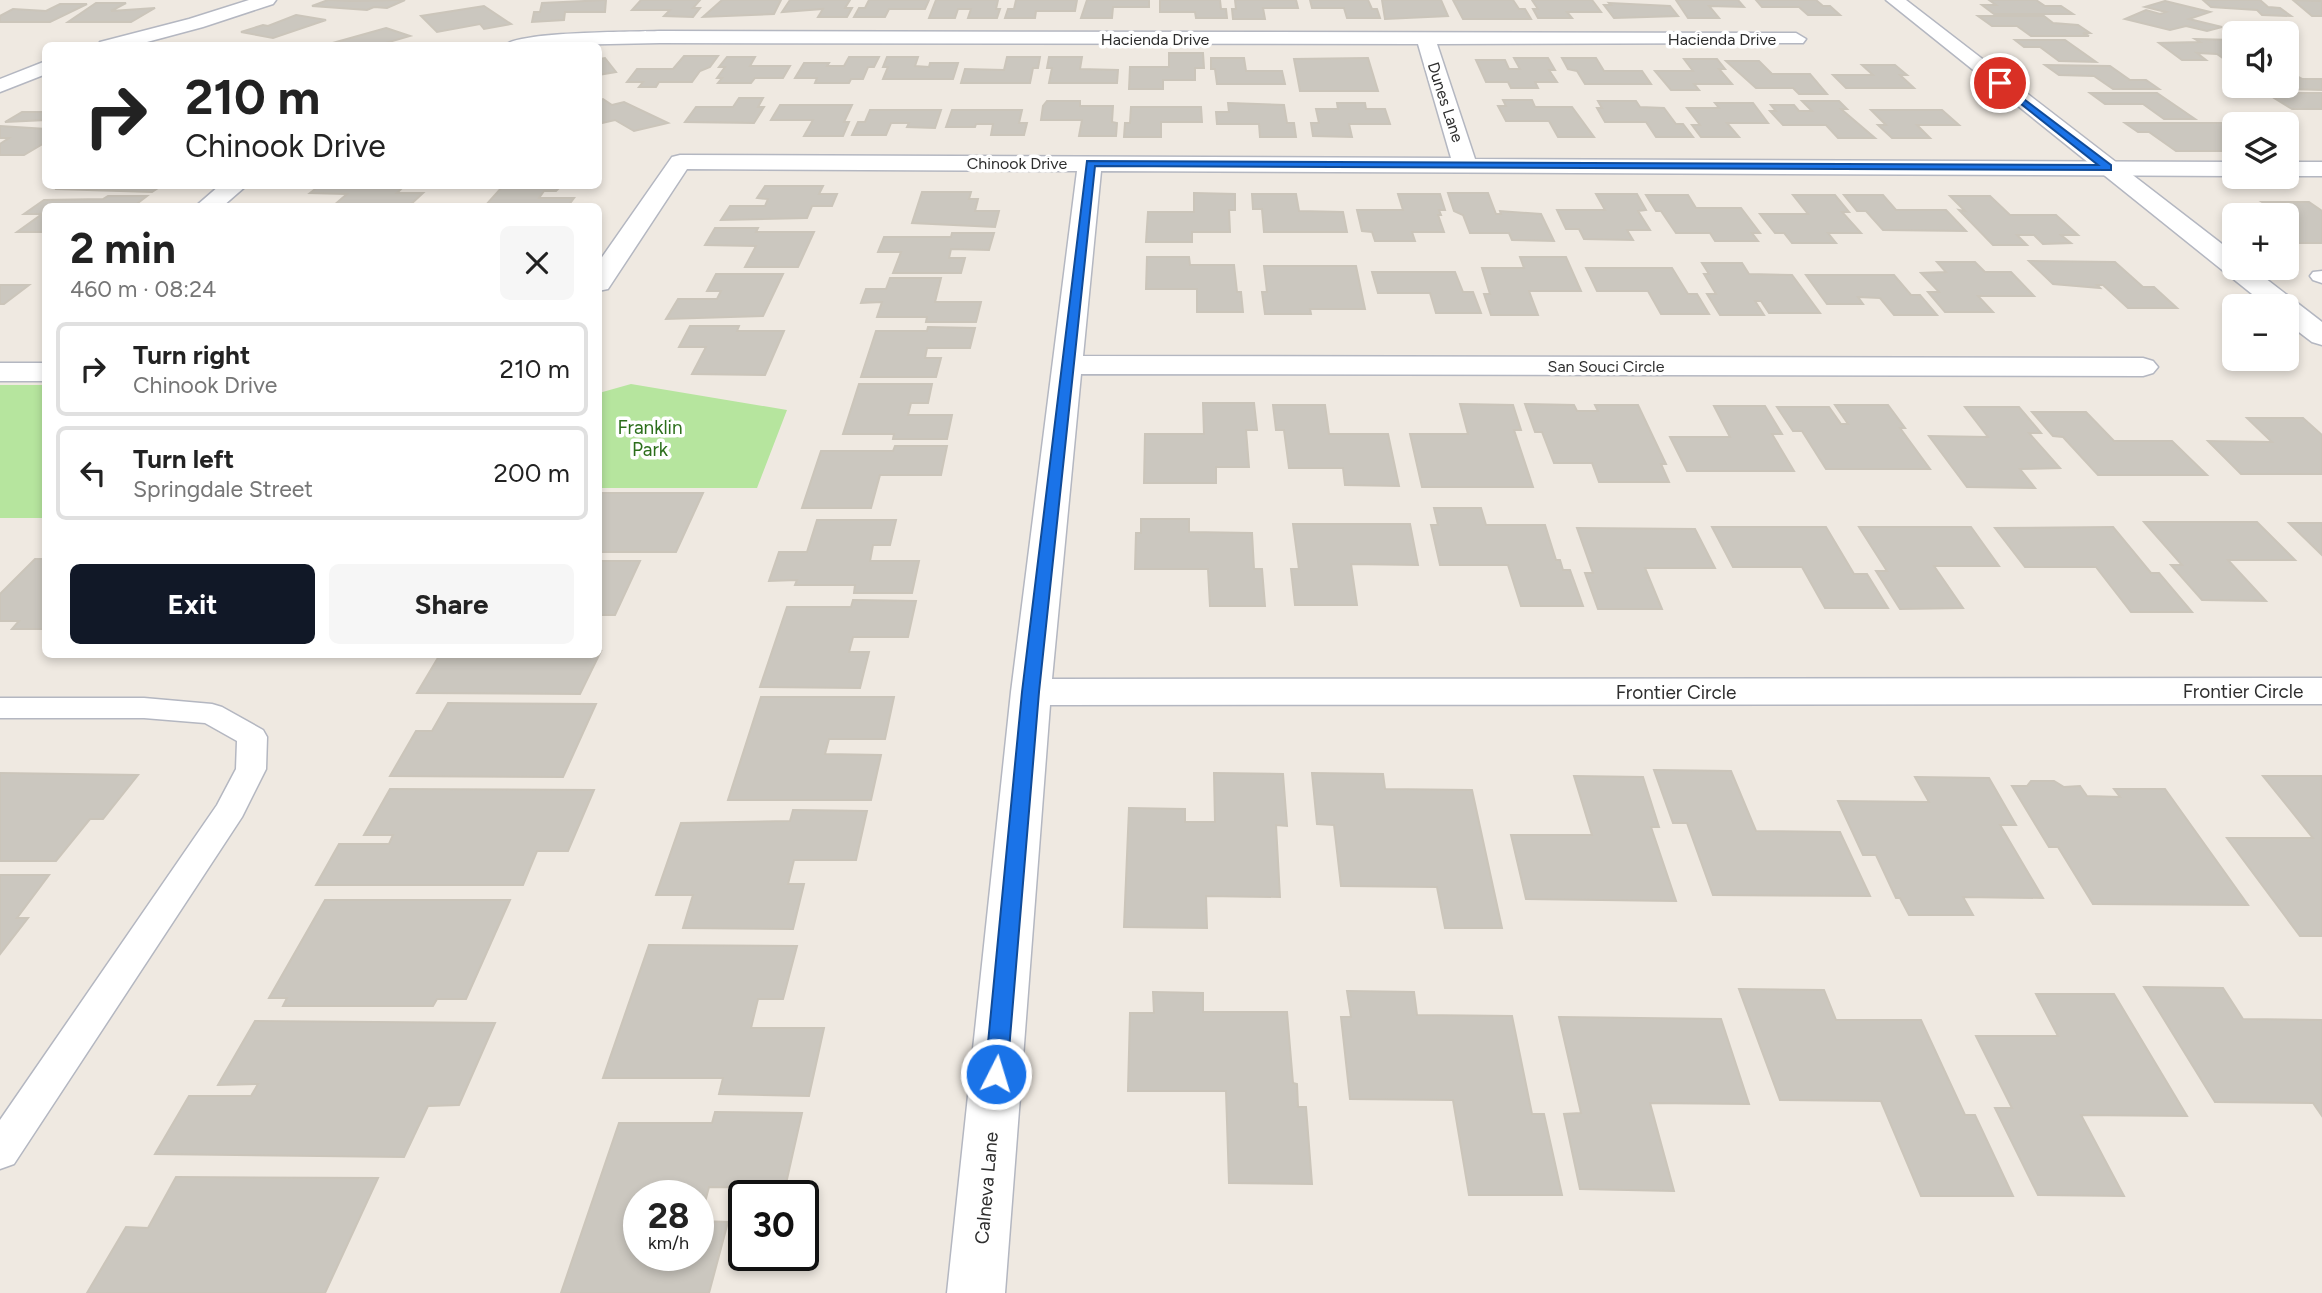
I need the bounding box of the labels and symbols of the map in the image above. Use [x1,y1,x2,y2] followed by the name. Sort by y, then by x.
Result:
[1101,30,1210,49] street label: Hacienda Drive
[1668,30,1777,49] street label: Hacienda Drive
[1970,53,2030,113] pin
[1424,60,1467,145] street label: Dunes Lane
[967,154,1067,173] street label: Chinook Drive
[1548,357,1665,376] street label: San Souci Circle
[617,416,683,461] park label: Franklin Park
[2183,680,2303,703] street label: Frontier Circle
[1616,681,1736,704] street label: Frontier Circle
[959,1037,1033,1111] position arrow
[970,1131,1003,1245] street label: Calneva Lane
[728,1180,819,1271] speed limit sign: 30

